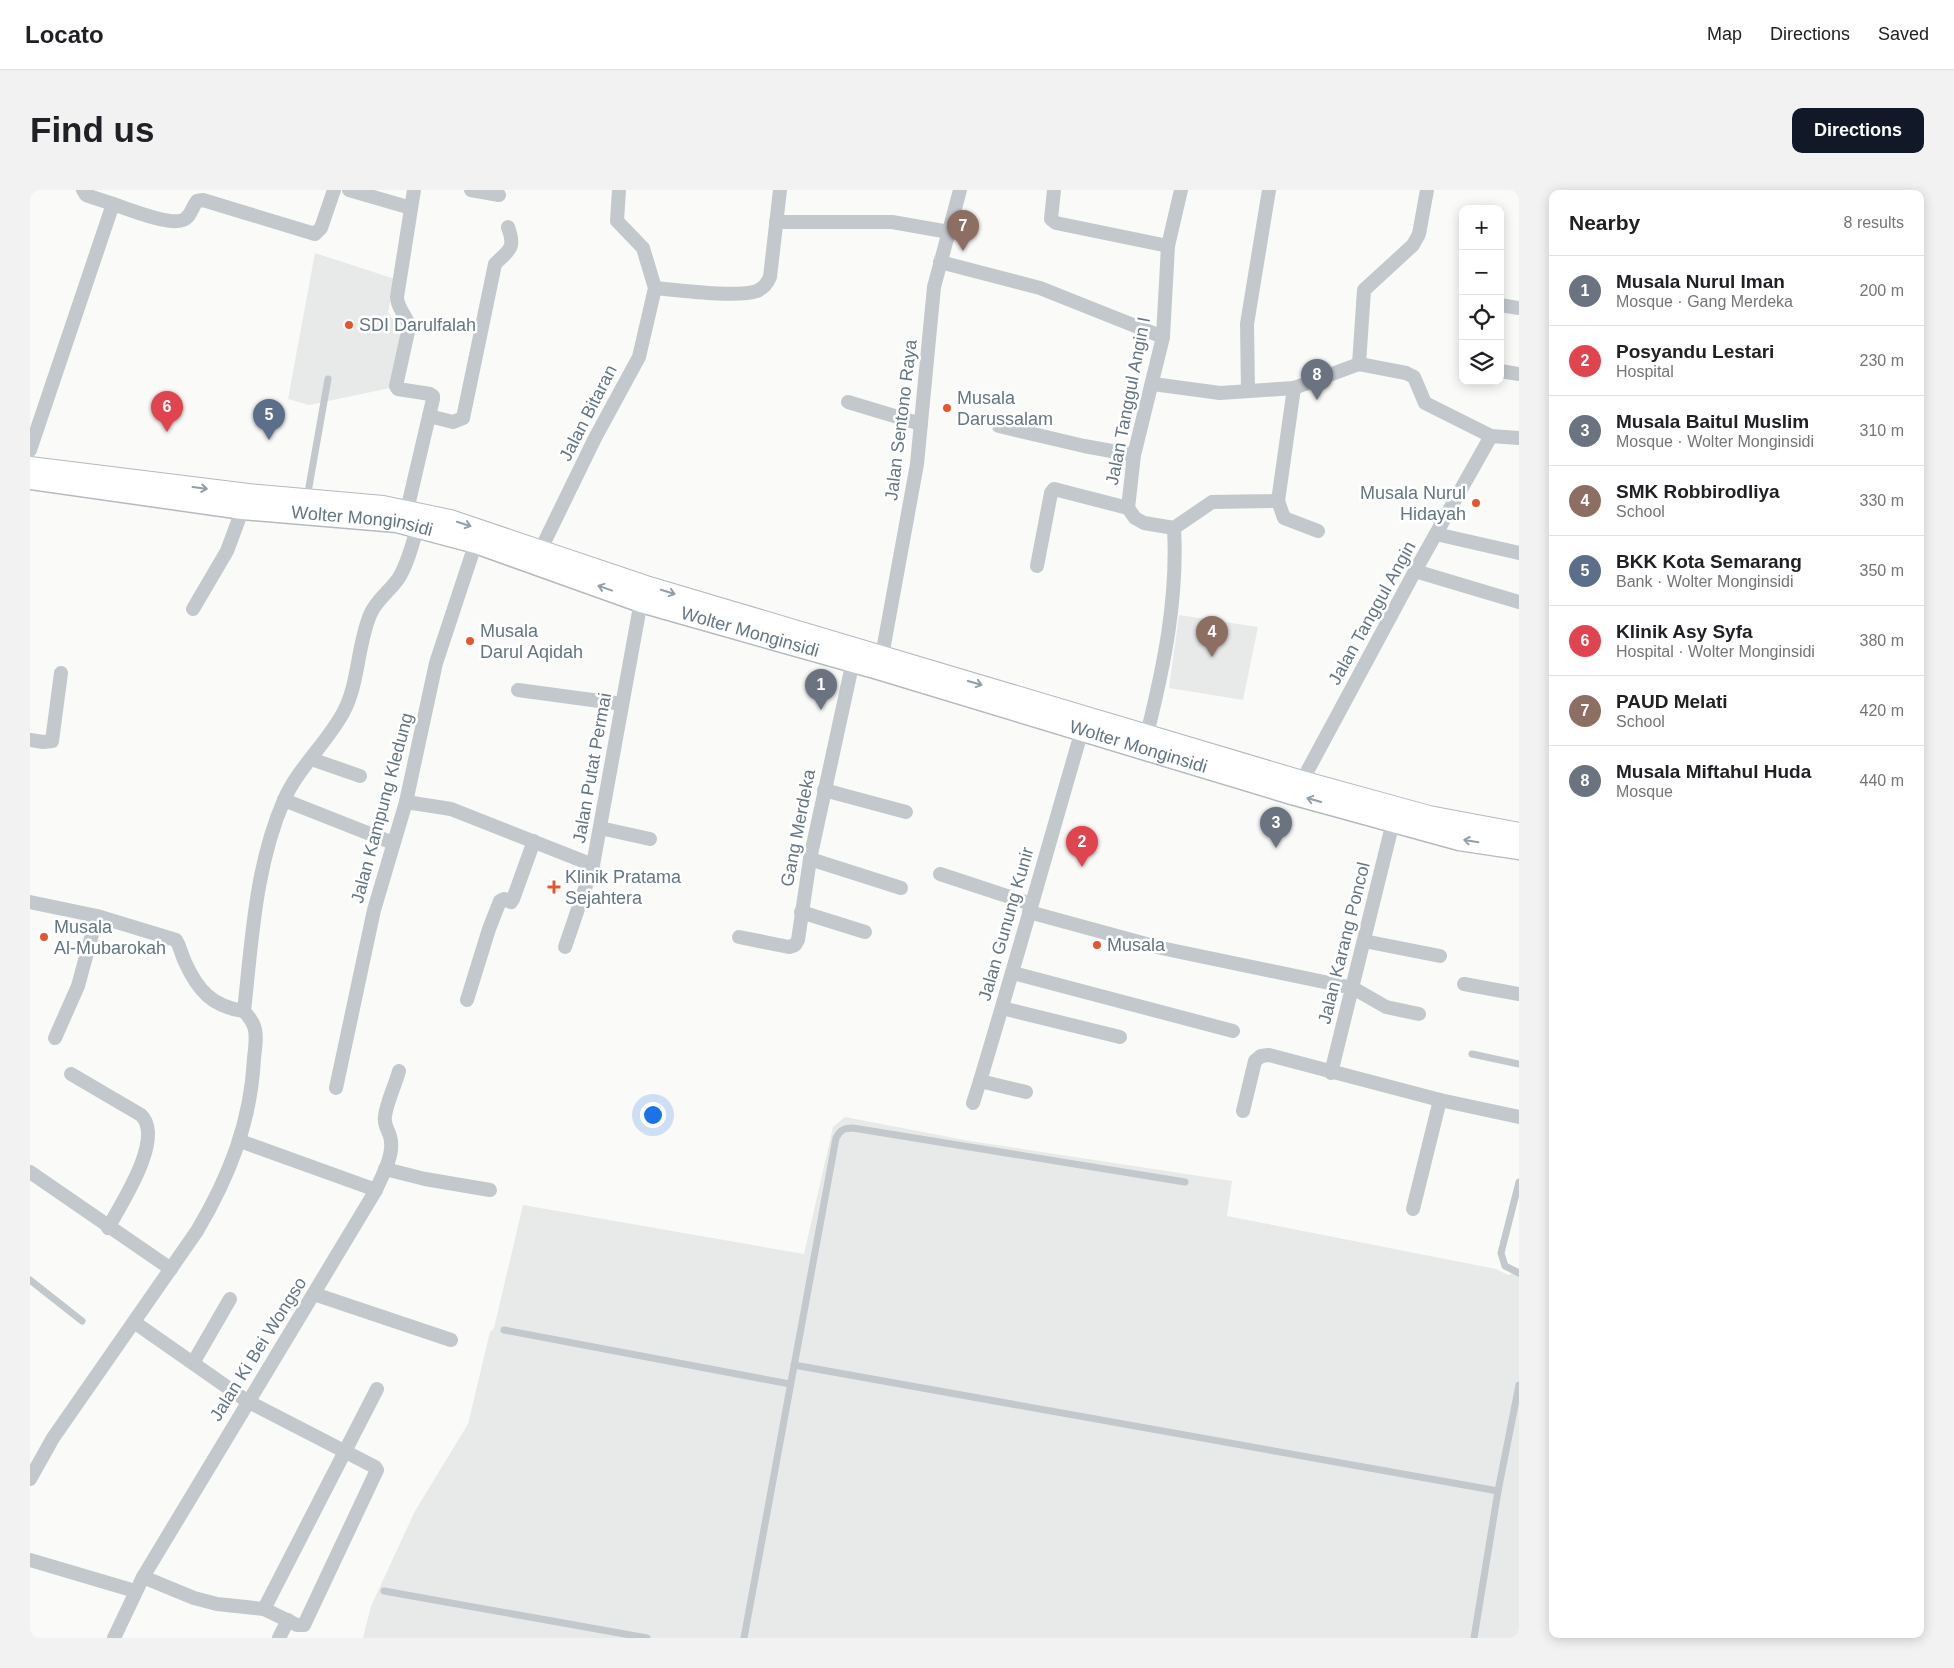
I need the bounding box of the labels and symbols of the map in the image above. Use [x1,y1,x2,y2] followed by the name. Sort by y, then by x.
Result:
[947,210,979,251] pin: 7
[359,315,476,335] place label: SDI Darulfalah
[1102,315,1154,487] street label: Jalan Tanggul Angin I
[343,319,355,331] marker: SDI Darulfalah
[881,337,921,502] street label: Jalan Sentono Raya
[1301,359,1333,400] pin: 8
[555,362,621,464] street label: Jalan Bitaran
[957,388,1053,429] place label: Musala Darussalam
[151,391,183,432] pin: 6
[253,399,285,440] pin: 5
[941,402,953,414] marker: Musala Darussalam
[192,483,208,493] one-way arrow
[1360,483,1466,524] place label: Musala Nurul Hidayah
[1470,497,1482,509] marker: Musala Nurul Hidayah
[290,502,435,540] street label: Wolter Monginsidi
[456,520,472,530] one-way arrow
[1324,538,1420,688] street label: Jalan Tanggul Angin
[598,583,613,592] one-way arrow
[660,588,676,598] one-way arrow
[679,603,822,661] street label: Wolter Monginsidi
[1196,616,1228,657] pin: 4
[480,621,583,662] place label: Musala Darul Aqidah
[464,635,476,647] marker: Musala Darul Aqidah
[805,669,837,710] pin: 1
[967,679,983,689] one-way arrow
[569,691,615,845] street label: Jalan Putat Permai
[347,711,417,905] street label: Jalan Kampung Kledung
[1067,716,1210,777] street label: Wolter Monginsidi
[777,767,819,888] street label: Gang Merdeka
[1306,794,1322,804] one-way arrow
[1260,807,1292,848] pin: 3
[1066,826,1098,867] pin: 2
[1463,836,1479,846] one-way arrow
[974,845,1038,1003] street label: Jalan Gunung Kunir
[1314,860,1374,1026] street label: Jalan Karang Poncol
[565,867,682,908] place label: Klinik Pratama Sejahtera
[547,880,561,894] marker: Klinik Pratama Sejahtera
[54,917,166,958] place label: Musala Al-Mubarokah
[38,931,50,943] marker: Musala Al-Mubarokah
[1107,935,1166,955] place label: Musala
[1091,939,1103,951] marker: Musala
[640,1102,666,1128] your location
[206,1273,310,1425] street label: Jalan Ki Bei Wongso

